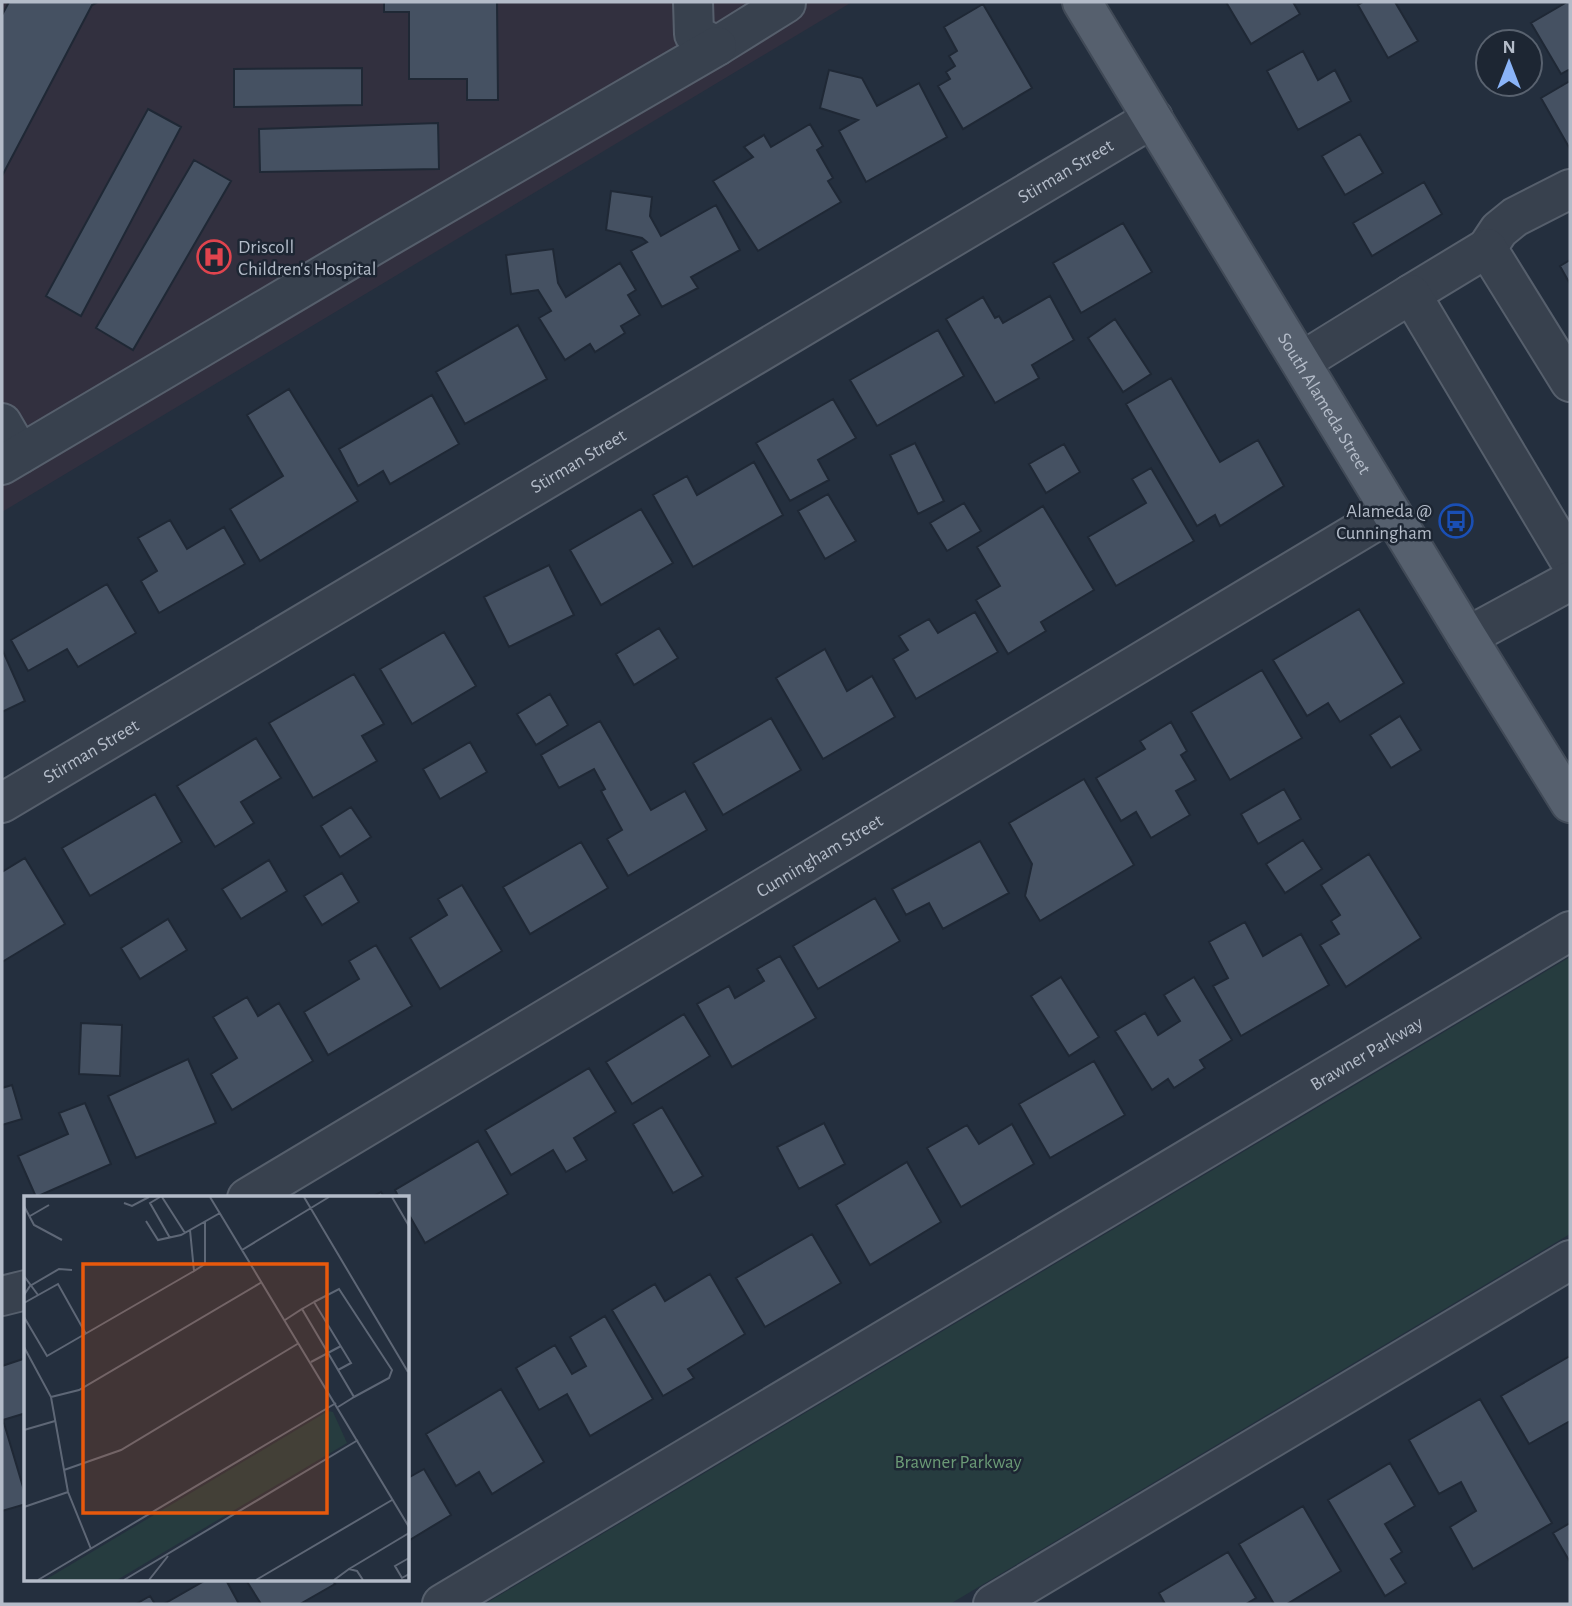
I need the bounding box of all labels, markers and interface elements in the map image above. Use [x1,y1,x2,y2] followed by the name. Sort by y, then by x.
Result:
[1474,28,1544,98] north arrow
[1502,38,1516,57] text: N
[1015,136,1117,207] street label: Stirman Street
[195,238,233,276] hospital icon: Driscoll Children's Hospital
[238,238,376,279] place label: Driscoll Children's Hospital
[1274,330,1374,478] street label: South Alameda Street
[528,426,629,497] street label: Stirman Street
[1336,502,1432,543] place label: Alameda @ Cunningham
[1437,502,1475,540] bus stop icon: Alameda @ Cunningham
[40,716,142,787] street label: Stirman Street
[753,811,886,901] street label: Cunningham Street
[1307,1013,1426,1095] street label: Brawner Parkway
[24,1196,410,1582] inset map
[894,1453,1022,1472] park label: Brawner Parkway

